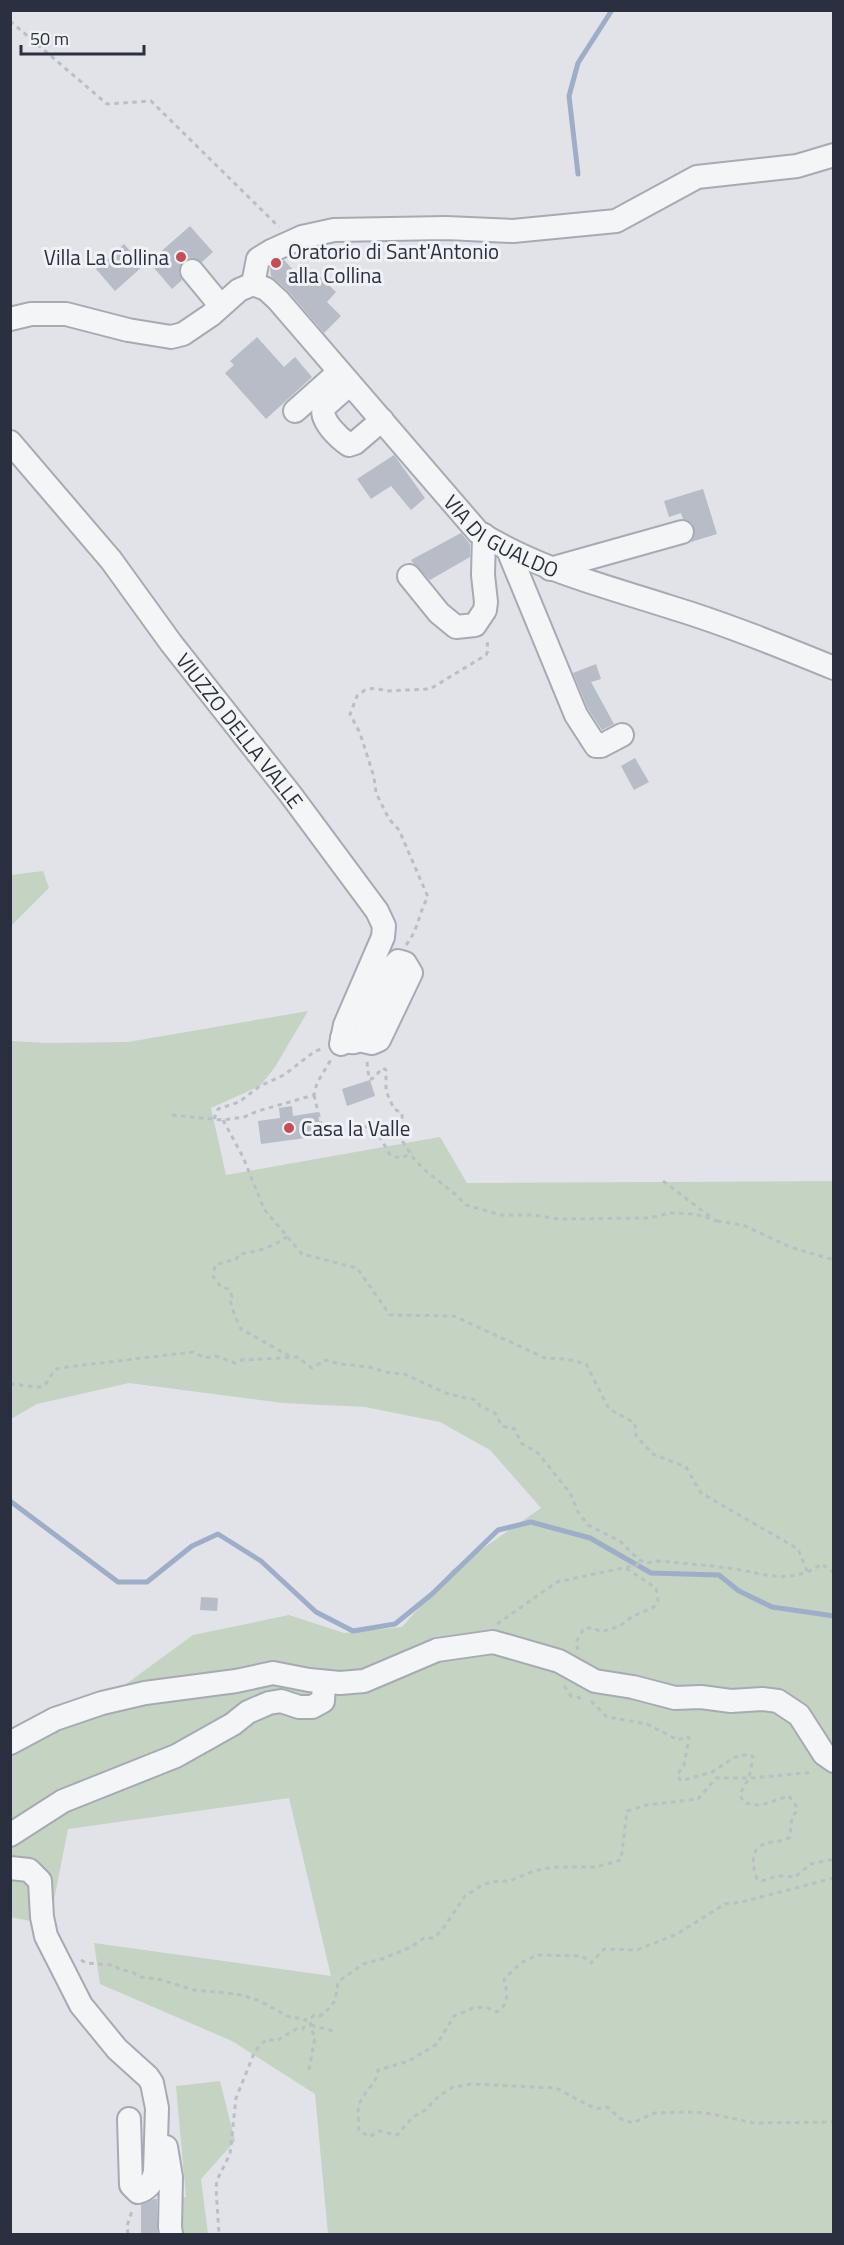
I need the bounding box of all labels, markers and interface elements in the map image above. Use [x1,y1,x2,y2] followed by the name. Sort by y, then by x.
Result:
[21,18,144,56] scale bar
[30,25,69,52] text: 50 m
[288,235,499,291] place label: Oratorio di Sant'Antonio alla Collina
[44,241,169,273] place label: Villa La Collina
[174,250,188,264] marker: Villa La Collina
[269,256,283,270] marker: Oratorio di Sant'Antonio alla Collina
[436,487,563,585] street label: VIA DI GUALDO
[168,646,311,815] street label: VIUZZO DELLA VALLE
[301,1112,410,1144] place label: Casa la Valle
[282,1121,296,1135] marker: Casa la Valle

